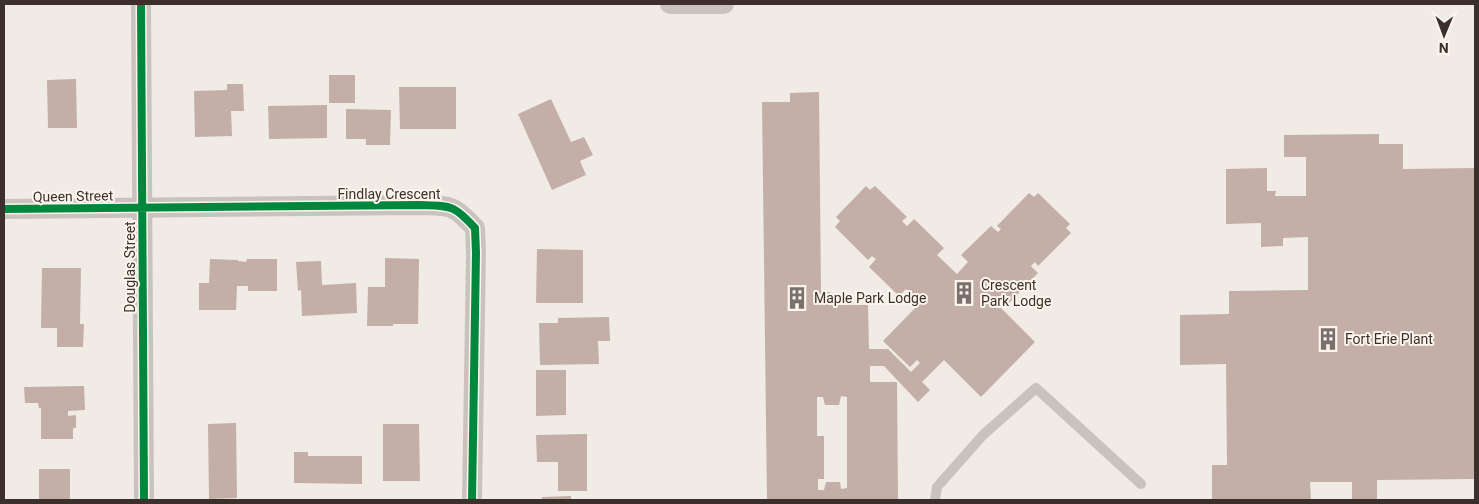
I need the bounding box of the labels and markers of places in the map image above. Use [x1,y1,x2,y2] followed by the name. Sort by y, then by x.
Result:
[981,277,1051,309] place label: Crescent Park Lodge
[951,280,977,306] building icon: Crescent Park Lodge
[784,285,810,311] building icon: Maple Park Lodge
[814,290,926,306] place label: Maple Park Lodge
[1315,326,1341,352] building icon: Fort Erie Plant
[1345,331,1433,347] place label: Fort Erie Plant

